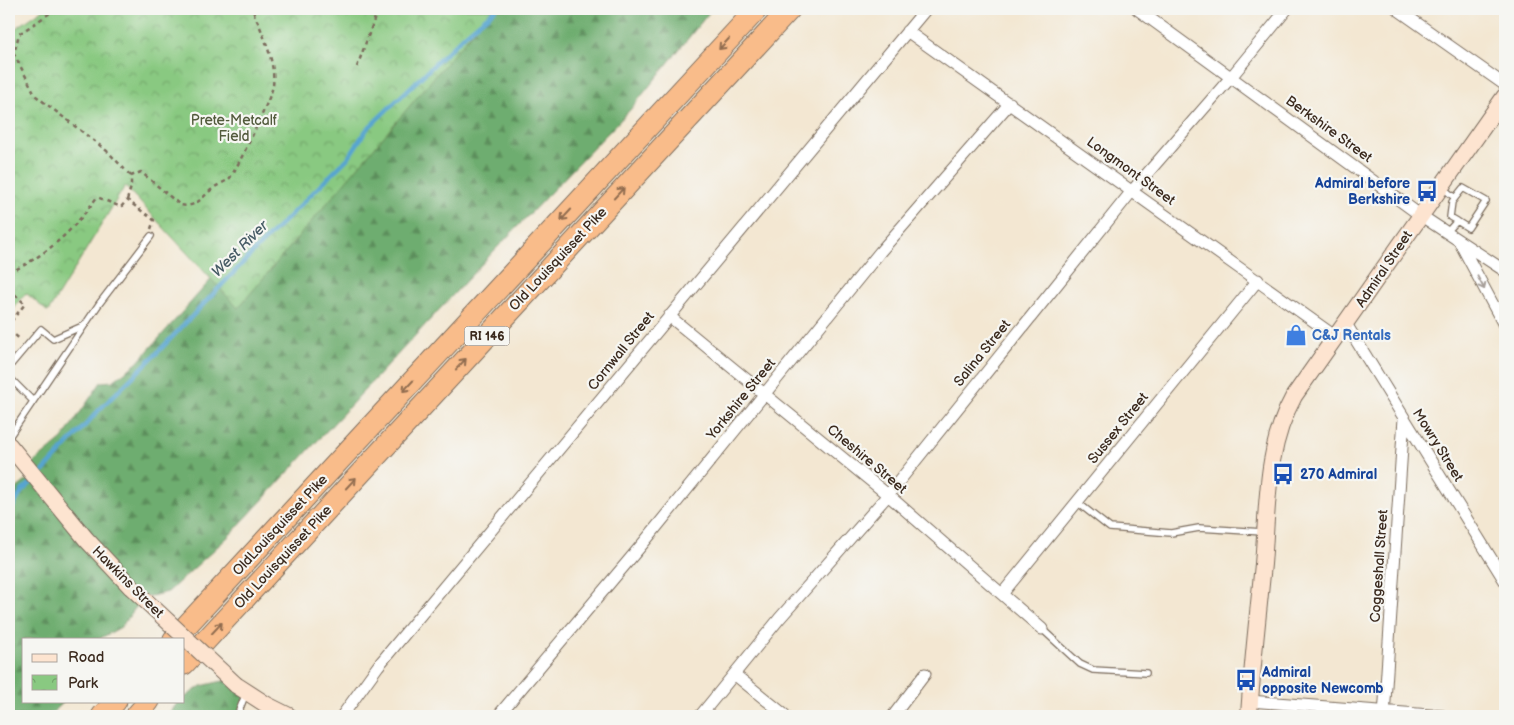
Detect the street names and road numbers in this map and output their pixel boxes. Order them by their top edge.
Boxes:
street label: Berkshire Street [1282,92,1376,166]
street label: Longmont Street [1083,133,1179,209]
street label: Old Louisquisset Pike [506,204,610,314]
street label: Admiral Street [1352,227,1416,311]
street label: Cornwall Street [584,308,658,394]
street label: Salina Street [950,316,1014,390]
road number: RI 146 [464,326,510,346]
street label: Yorkshire Street [702,354,779,444]
street label: Sussex Street [1084,388,1152,467]
street label: Mowry Street [1409,406,1467,485]
street label: Cheshire Street [824,421,911,498]
street label: OldLouisquisset Pike [229,471,331,579]
street label: Old Louisquisset Pike [231,502,335,612]
street label: Coggeshall Street [1367,508,1391,623]
street label: Hawkins Street [89,543,168,622]

